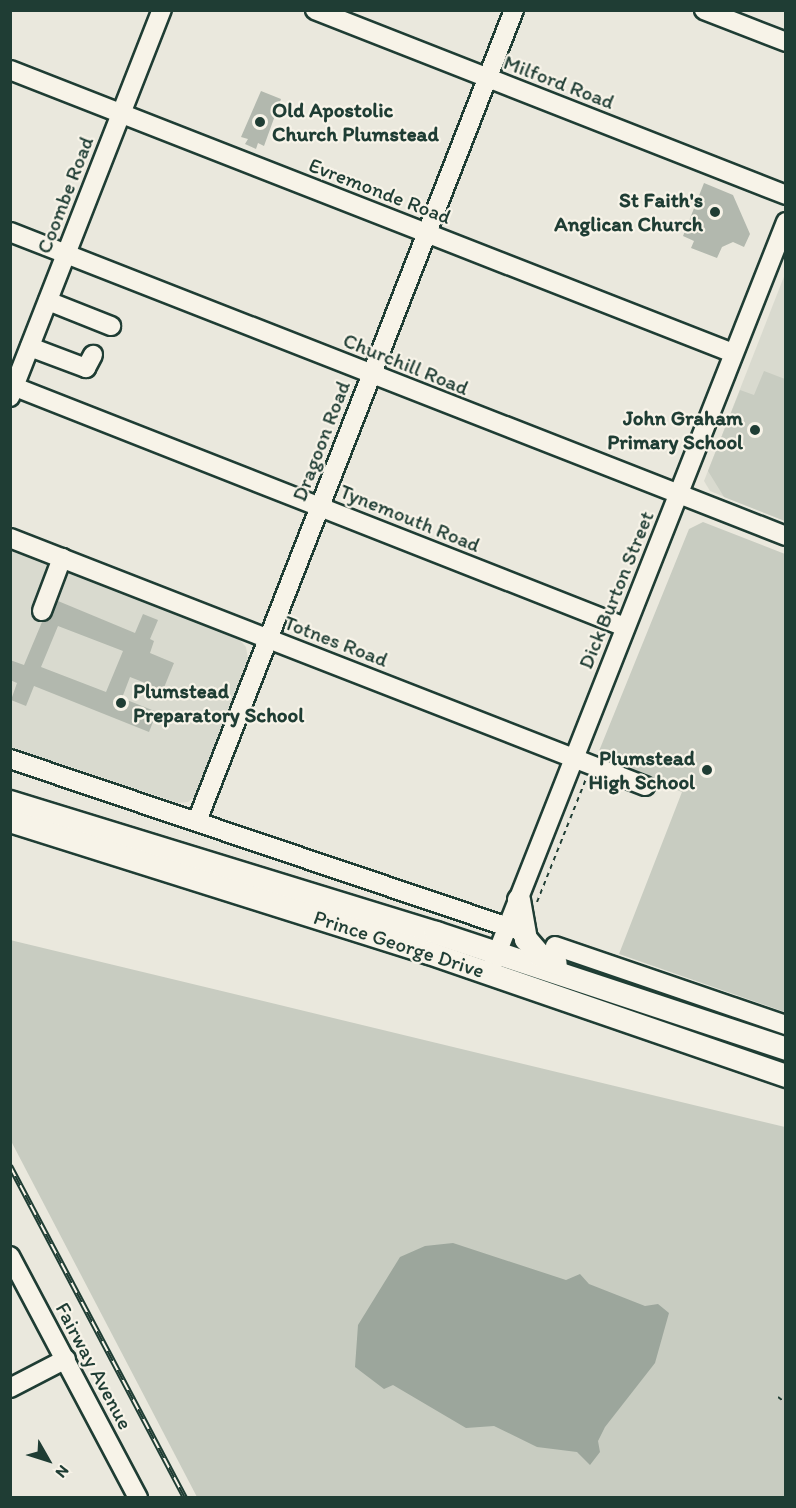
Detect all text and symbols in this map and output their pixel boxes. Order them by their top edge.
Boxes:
street label: Milford Road [500,49,618,115]
place label: Old Apostolic Church Plumstead [272,97,438,147]
marker: Old Apostolic Church Plumstead [253,115,267,129]
street label: Coombe Road [31,133,99,257]
street label: Evremonde Road [305,152,455,230]
place label: St Faith's Anglican Church [554,187,703,237]
marker: St Faith's Anglican Church [708,205,722,219]
street label: Churchill Road [340,327,472,401]
street label: Dragoon Road [286,377,356,505]
place label: John Graham Primary School [607,405,743,455]
marker: John Graham Primary School [748,423,762,437]
street label: Tynemouth Road [336,478,484,558]
street label: Dick Burton Street [573,507,659,673]
street label: Totnes Road [281,610,391,672]
place label: Plumstead Preparatory School [133,678,304,728]
marker: Plumstead Preparatory School [114,696,128,710]
place label: Plumstead High School [589,745,695,795]
marker: Plumstead High School [700,763,714,777]
street label: Prince George Drive [311,905,487,983]
street label: Fairway Avenue [50,1298,138,1434]
north arrow [18,1430,78,1490]
text: N [52,1461,73,1482]

